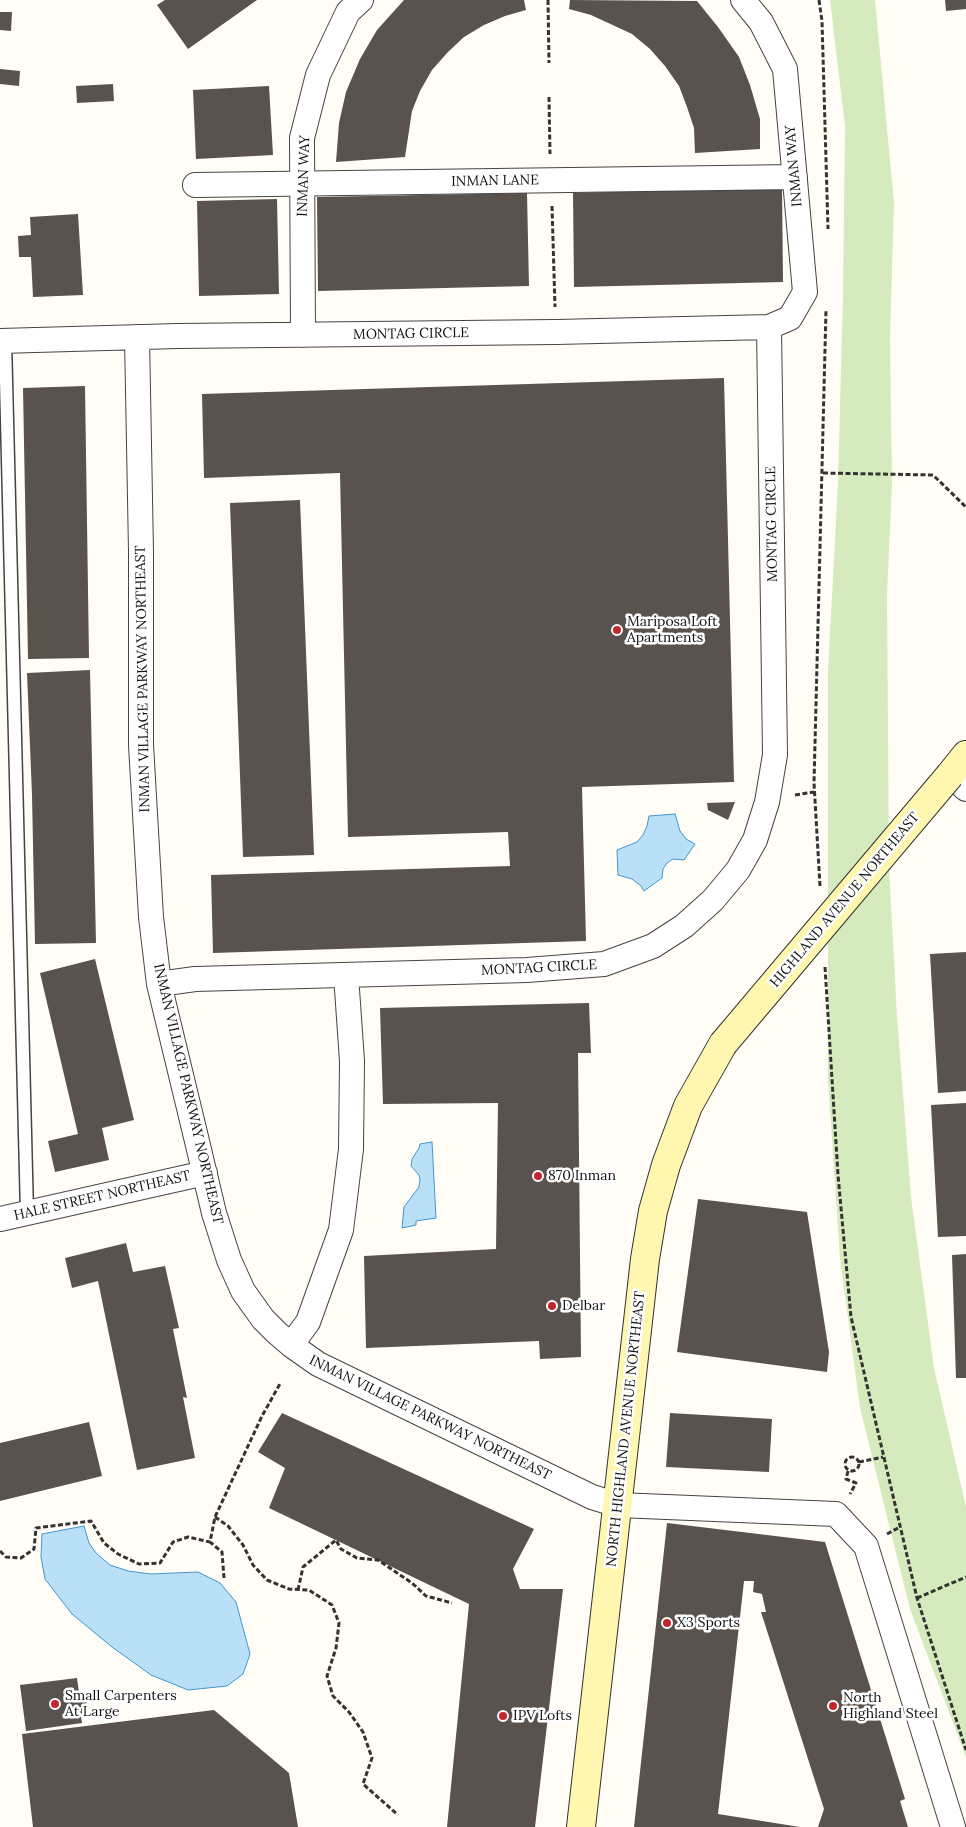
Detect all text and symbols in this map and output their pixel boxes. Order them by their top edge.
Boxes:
street label: INMAN WAY [782,125,806,207]
street label: INMAN WAY [294,135,314,217]
street label: INMAN LANE [451,172,539,190]
street label: MONTAG CIRCLE [353,325,469,343]
street label: MONTAG CIRCLE [763,466,781,582]
street label: INMAN VILLAGE PARKWAY NORTHEAST [132,545,154,813]
place label: Mariposa Loft Apartments [627,614,718,646]
marker: Mariposa Loft Apartments [611,624,623,636]
street label: HIGHLAND AVENUE NORTHEAST [767,809,923,991]
street label: MONTAG CIRCLE [481,957,597,979]
street label: INMAN VILLAGE PARKWAY NORTHEAST [150,962,226,1226]
street label: HALE STREET NORTHEAST [12,1168,192,1224]
place label: 870 Inman [548,1168,616,1184]
marker: 870 Inman [532,1170,544,1182]
street label: NORTH HIGHLAND AVENUE NORTHEAST [603,1290,649,1568]
place label: Delbar [562,1298,605,1314]
marker: Delbar [546,1300,558,1312]
street label: INMAN VILLAGE PARKWAY NORTHEAST [306,1352,554,1484]
place label: X3 Sports [677,1615,740,1631]
marker: X3 Sports [661,1617,673,1629]
place label: Small Carpenters At Large [65,1688,177,1720]
place label: North Highland Steel [843,1690,938,1722]
marker: Small Carpenters At Large [49,1698,61,1710]
marker: North Highland Steel [827,1700,839,1712]
place label: IPV Lofts [513,1708,572,1724]
marker: IPV Lofts [497,1710,509,1722]

